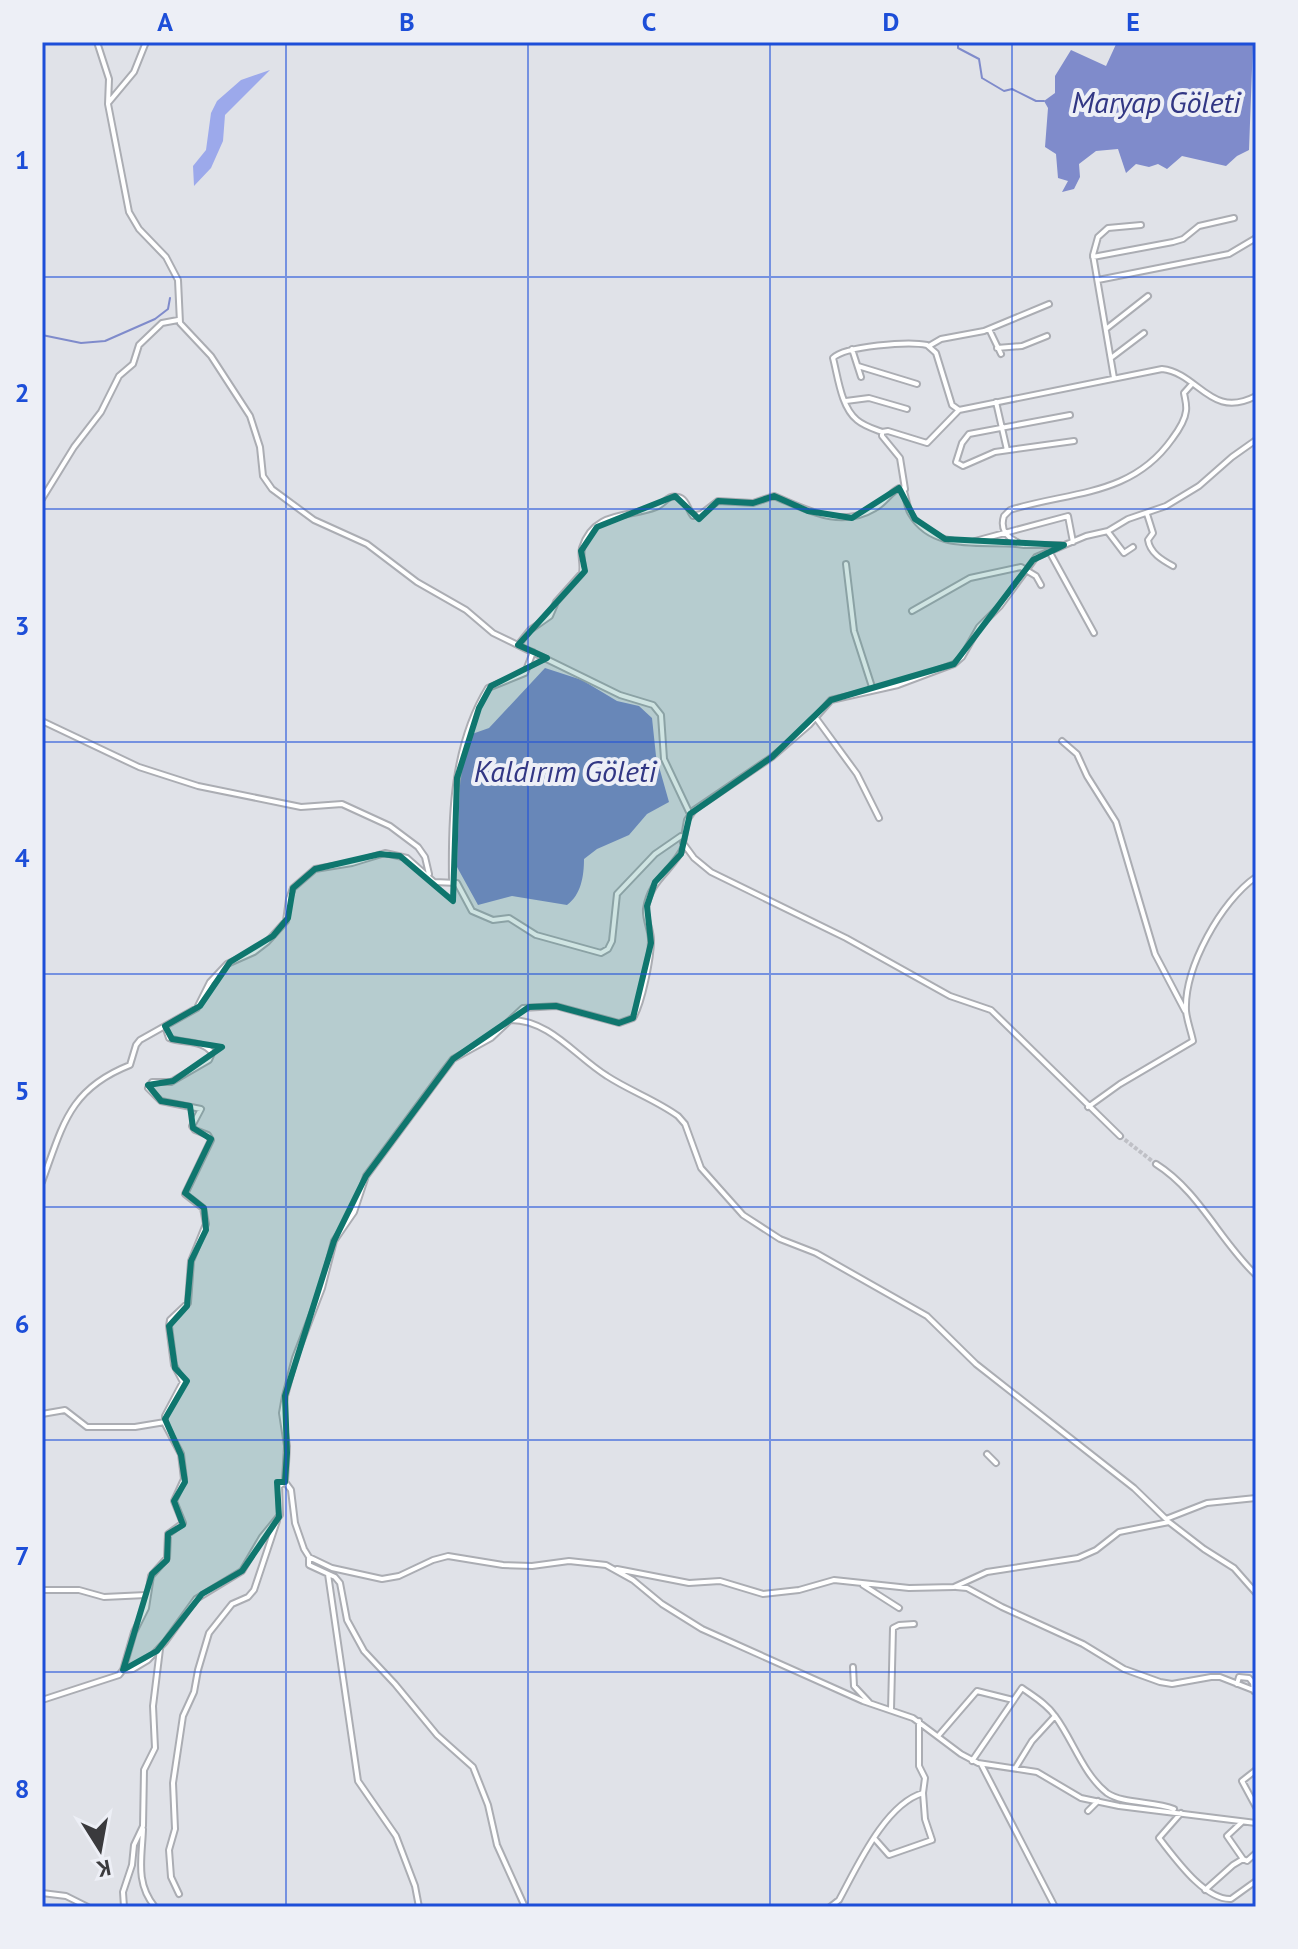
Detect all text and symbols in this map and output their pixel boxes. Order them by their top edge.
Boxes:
text: A [157,5,173,38]
text: B [399,5,415,38]
text: C [642,5,656,38]
text: D [883,5,899,38]
text: E [1126,5,1140,38]
water label: Maryap Göleti [1071,82,1242,121]
text: 1 [15,143,29,176]
text: 2 [15,376,29,409]
text: 3 [15,609,29,642]
water label: Kaldırım Göleti [474,751,657,790]
text: 4 [15,841,30,874]
text: 5 [15,1074,29,1107]
text: 6 [15,1307,29,1340]
text: 7 [15,1539,29,1572]
text: 8 [15,1772,29,1805]
north arrow [60,1809,140,1889]
text: K [94,1854,113,1884]

